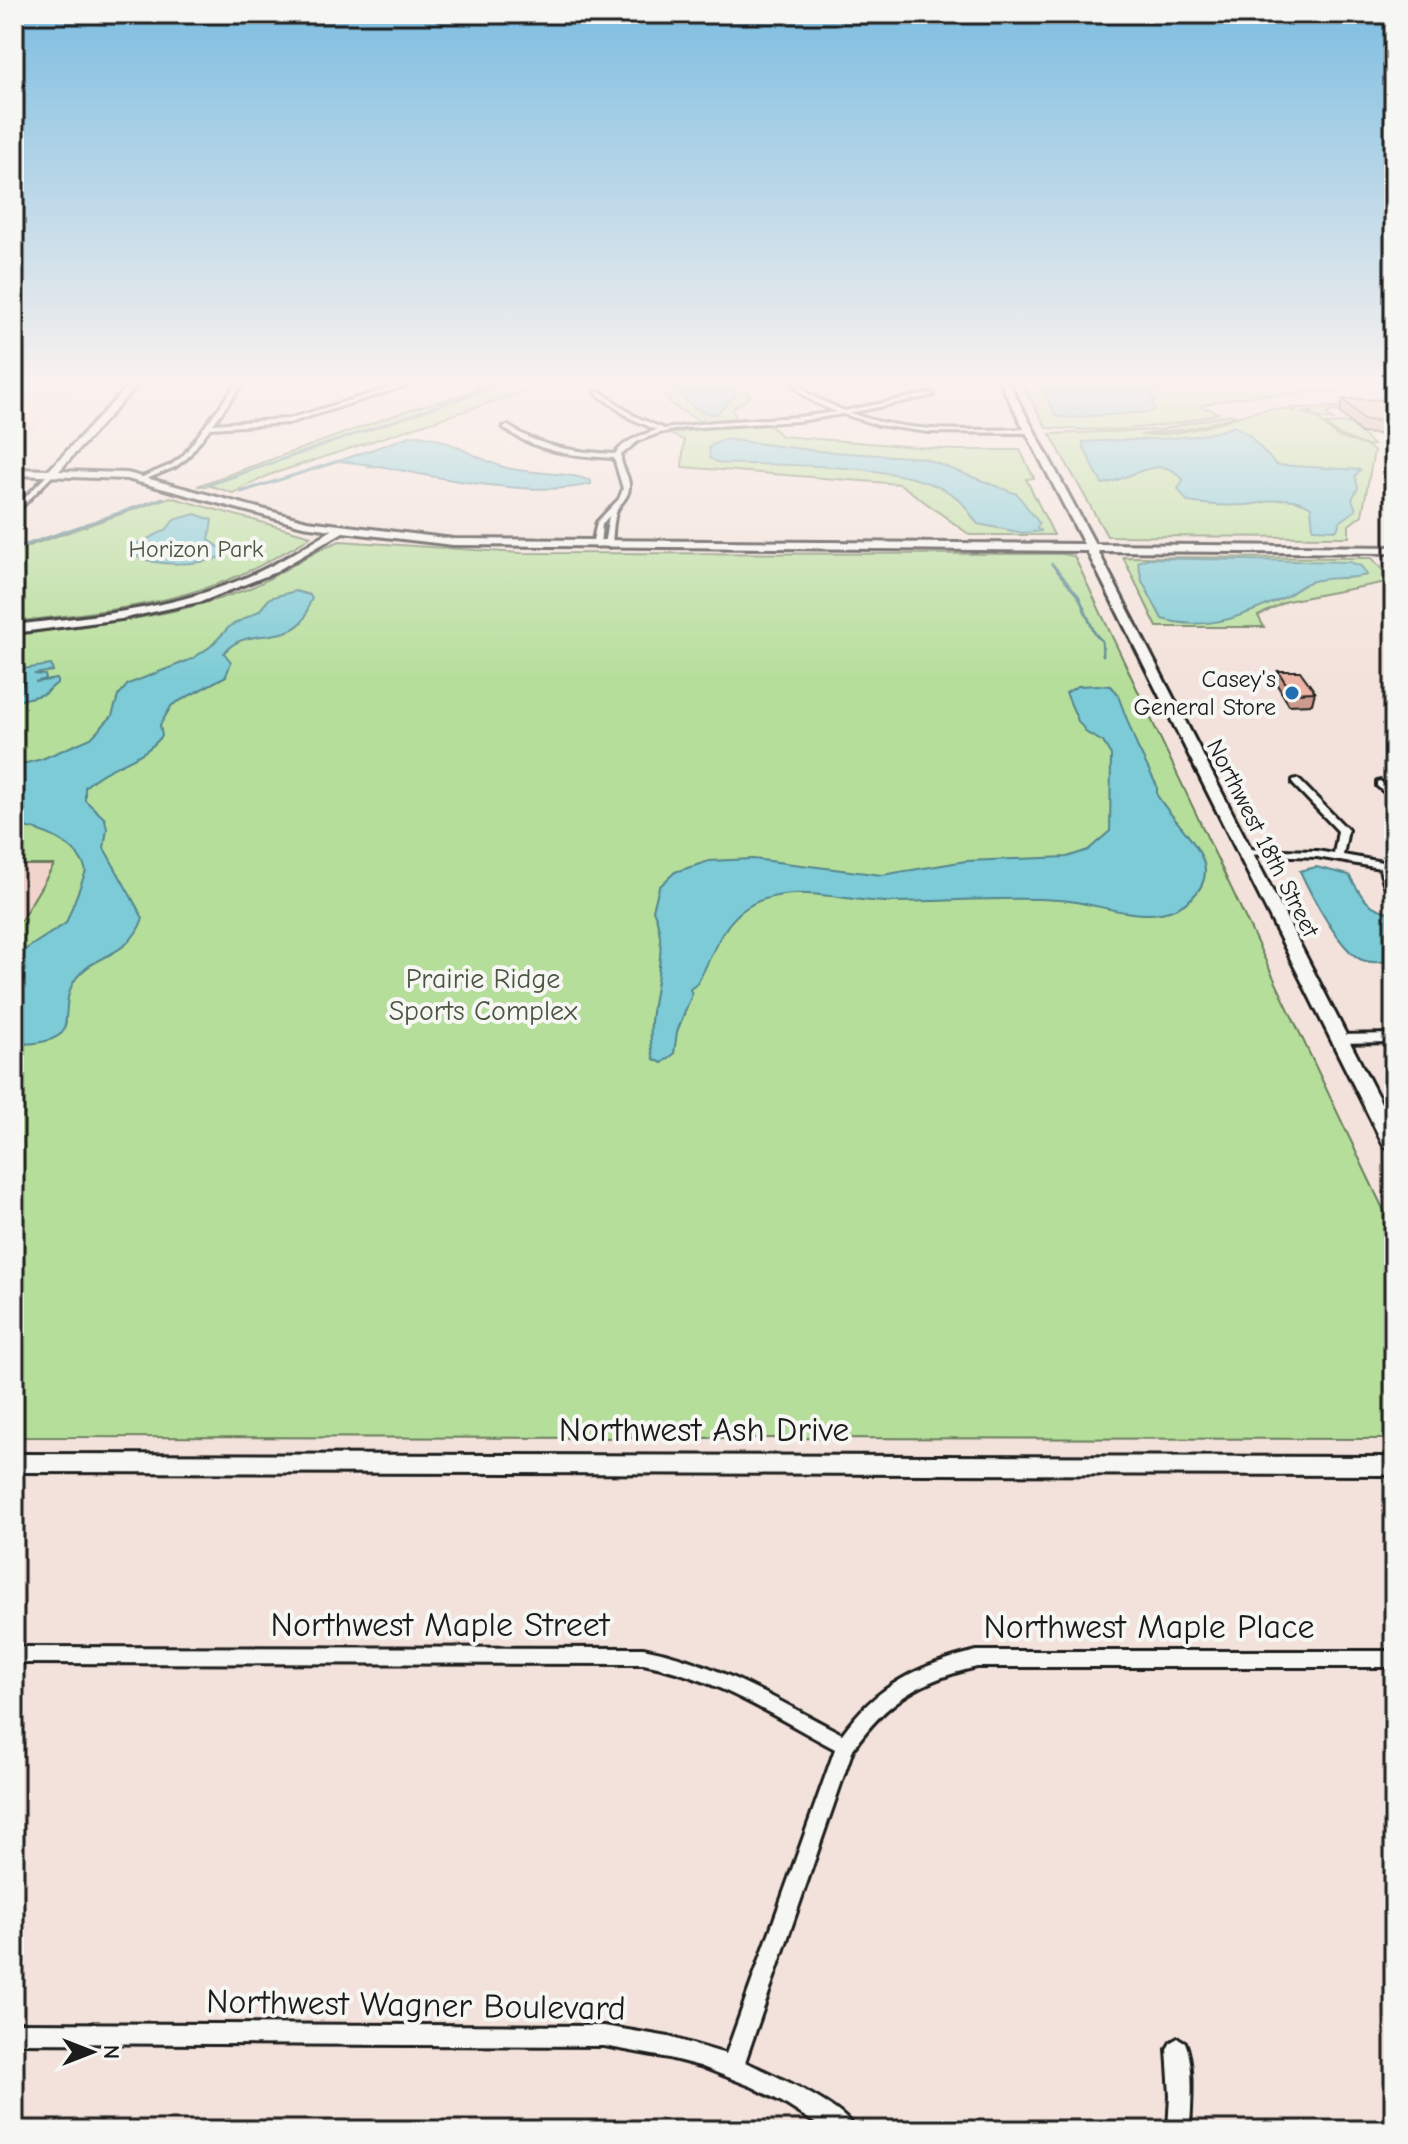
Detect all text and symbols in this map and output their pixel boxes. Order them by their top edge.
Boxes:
park label: Horizon Park [129,535,264,563]
place label: Casey's General Store [1134,665,1276,721]
marker: Casey's General Store [1283,684,1301,702]
street label: Northwest 18th Street [1201,734,1326,943]
park label: Prairie Ridge Sports Complex [389,963,578,1027]
street label: Northwest Ash Drive [559,1410,849,1450]
street label: Northwest Maple Street [271,1605,611,1645]
street label: Northwest Maple Place [983,1607,1315,1647]
street label: Northwest Wagner Boulevard [206,1981,626,2029]
north arrow [52,2012,132,2092]
text: N [98,2045,124,2059]

